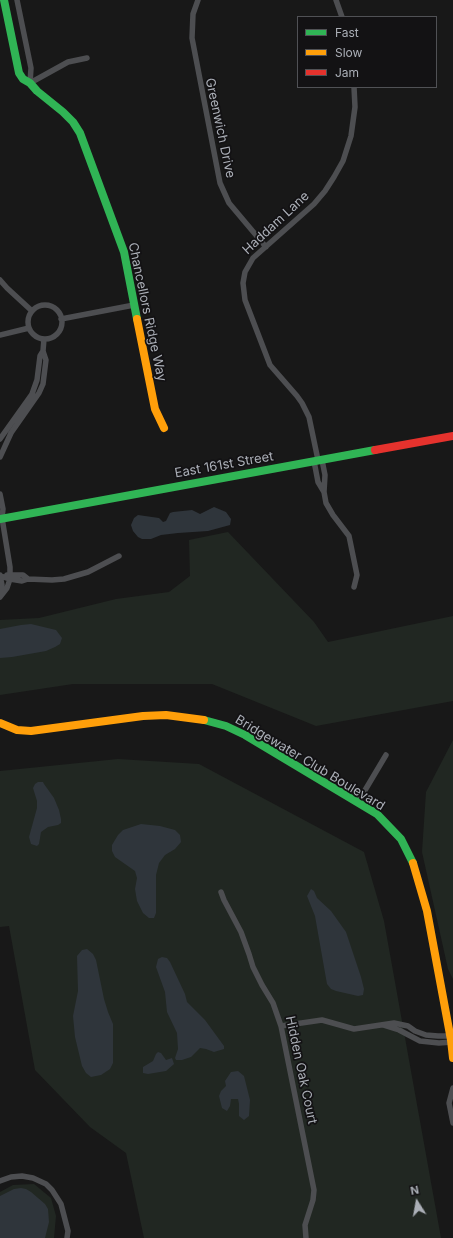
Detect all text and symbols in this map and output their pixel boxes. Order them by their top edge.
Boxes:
legend [297,16,437,88]
text: Fast [335,25,359,40]
text: Slow [335,45,362,60]
text: Jam [335,65,359,80]
street label: Greenwich Drive [202,76,238,180]
street label: Haddam Lane [240,188,312,258]
street label: Chancellors Ridge Way [125,241,169,383]
street label: East 161st Street [173,449,275,481]
street label: Bridgewater Club Boulevard [232,712,388,814]
street label: Hidden Oak Court [282,1015,320,1125]
north arrow [397,1182,437,1222]
text: N [409,1183,420,1198]

